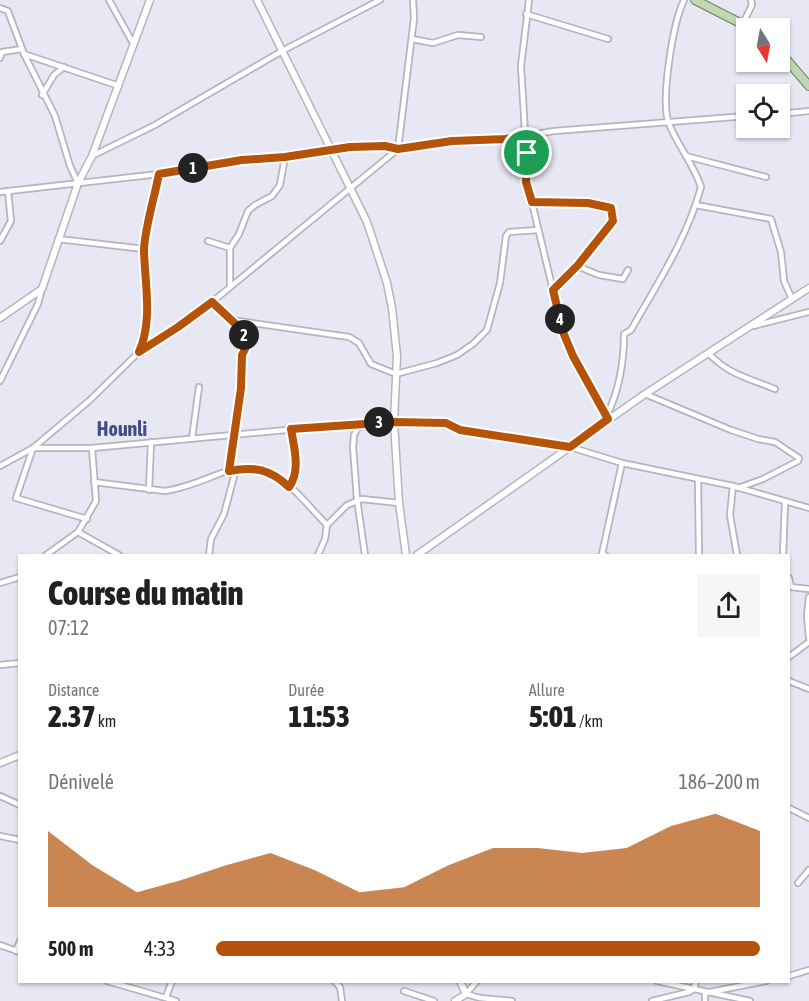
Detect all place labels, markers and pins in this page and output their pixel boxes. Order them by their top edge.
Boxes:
pin [501,127,552,178]
pin: 1 [178,153,208,183]
pin: 4 [545,304,575,334]
pin: 2 [229,320,259,350]
pin: 3 [364,407,394,437]

